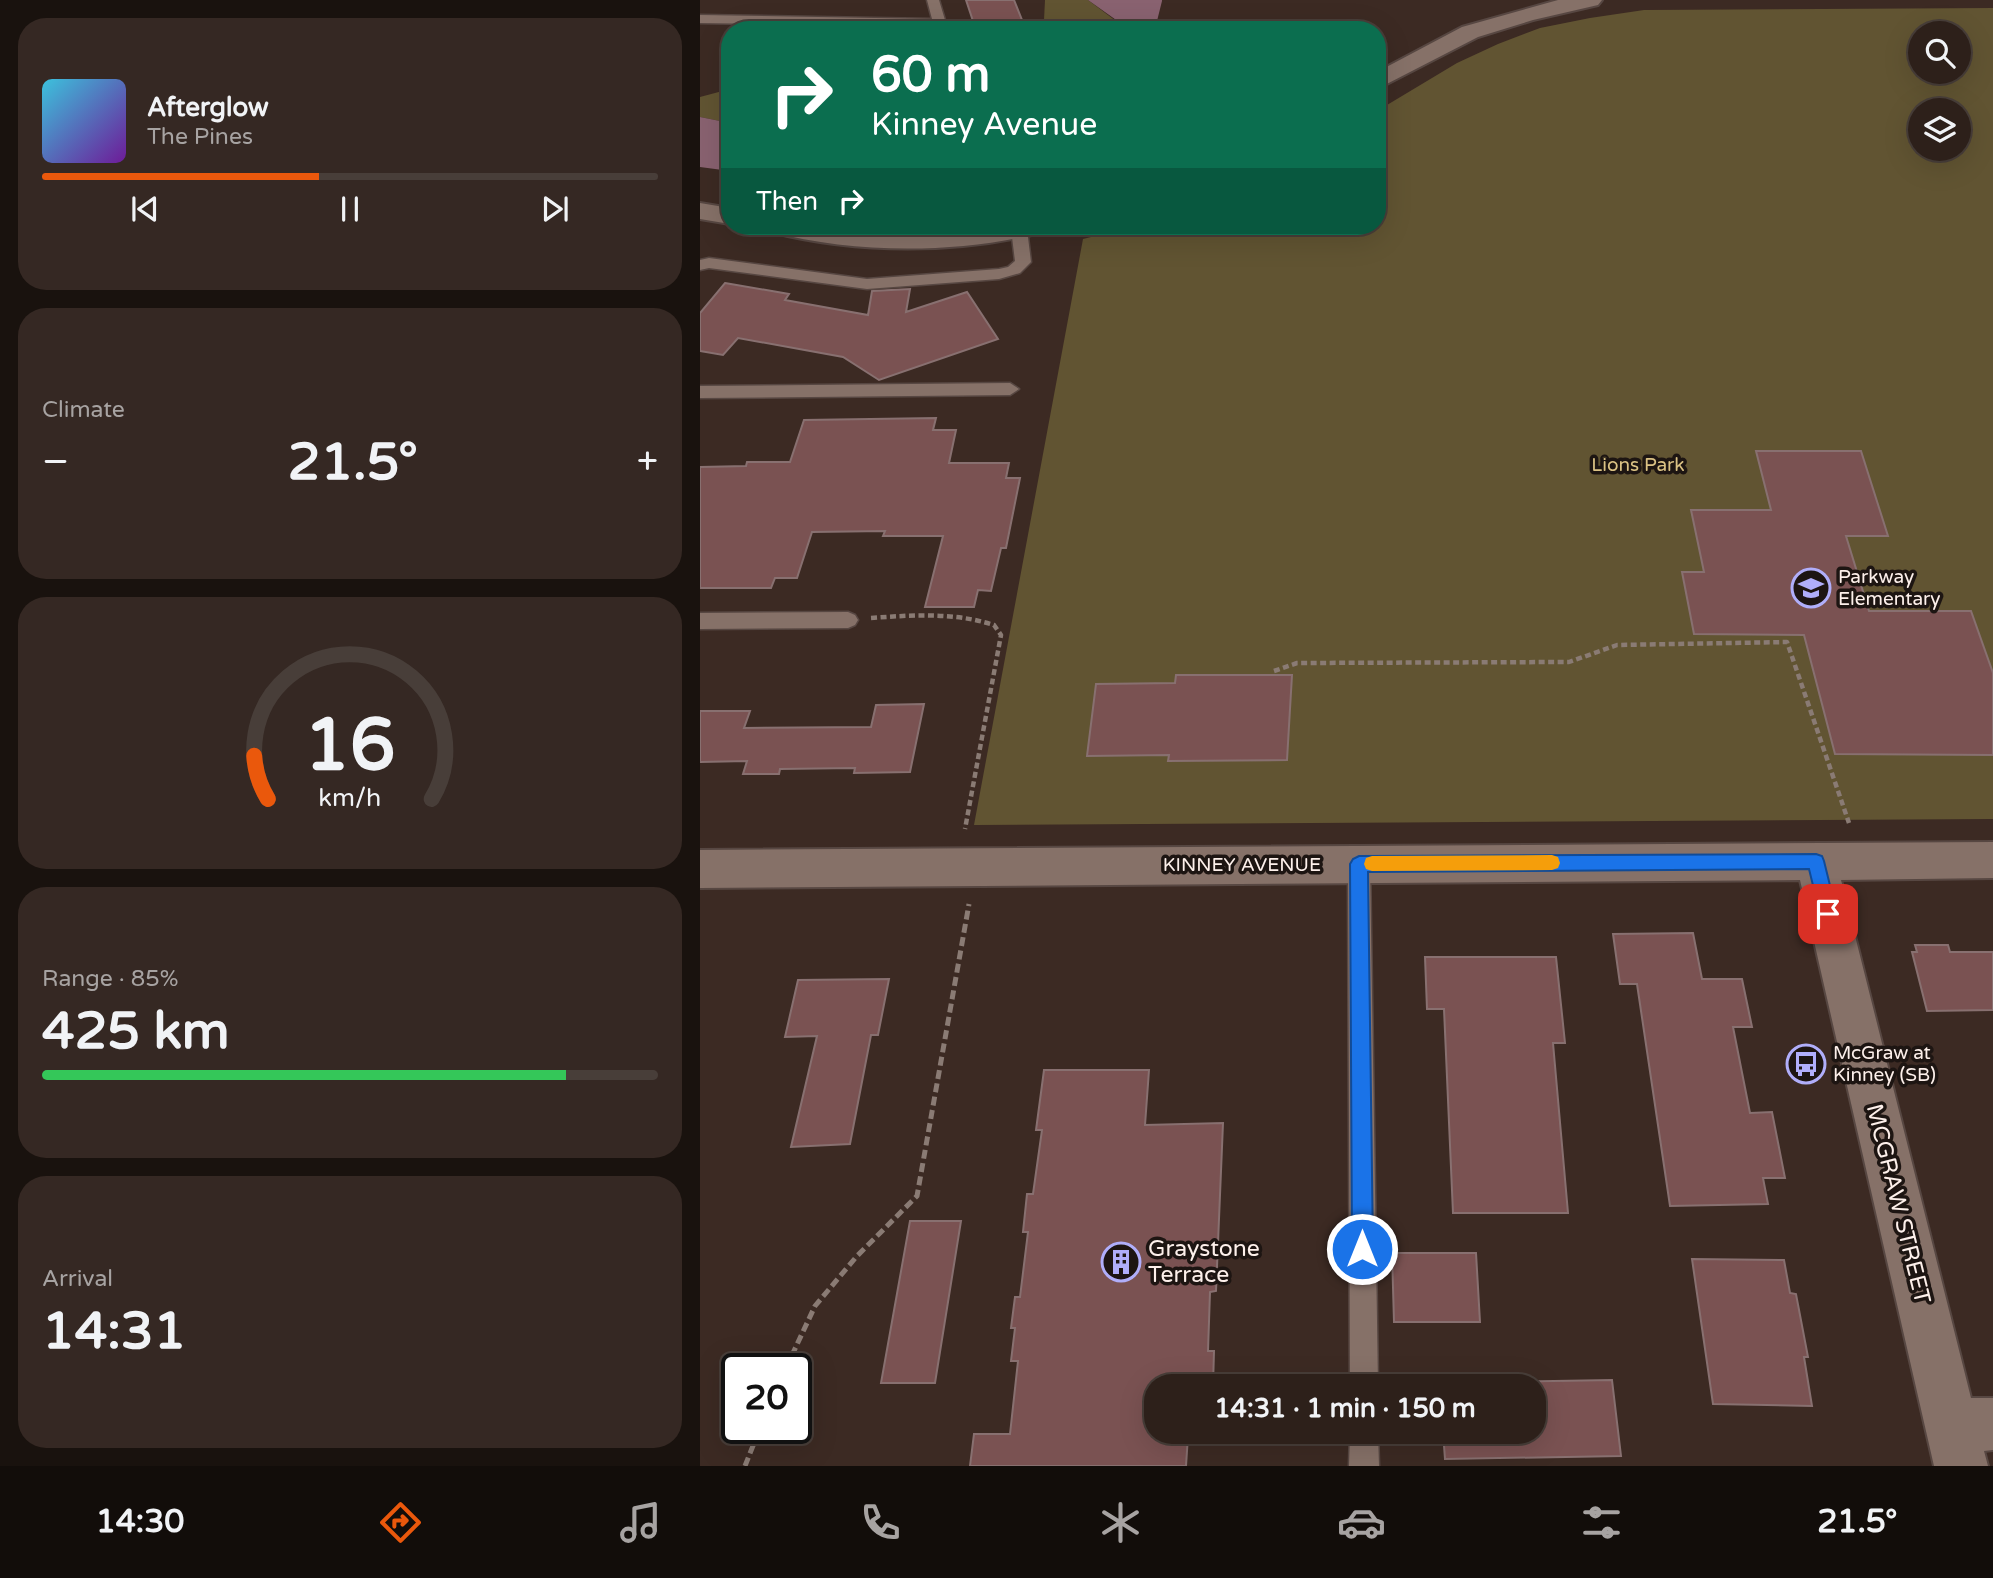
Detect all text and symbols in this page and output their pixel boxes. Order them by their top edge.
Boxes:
map controls [1908,21,1971,161]
button: search [1908,21,1971,84]
text: 60 m [871,46,990,105]
icon: right [756,49,847,140]
text: Afterglow [147,92,269,123]
button: layers [1908,98,1971,161]
text: Kinney Avenue [871,106,1097,144]
text: The Pines [147,123,253,151]
icon: right [832,182,870,220]
text: Then [756,186,818,217]
icon: previous [126,190,164,228]
icon: pause [331,190,369,228]
icon: next [536,190,574,228]
text: Climate [42,396,125,424]
text: 21.5° [288,431,418,494]
text: − [42,439,69,485]
text: + [637,439,658,485]
park label: Lions Park [1591,454,1685,476]
place label: Parkway Elementary [1838,566,1941,610]
school or university icon: Parkway Elementary [1790,567,1832,609]
text: 16 [304,702,396,790]
text: km/h [319,783,381,813]
street label: KINNEY AVENUE [1163,854,1321,876]
pin [1798,884,1858,944]
icon: arrive [1809,895,1847,933]
text: Range · 85% [42,965,178,993]
text: 425 km [42,1000,230,1063]
place label: McGraw at Kinney (SB) [1833,1042,1936,1086]
bus stop icon: McGraw at Kinney (SB) [1785,1043,1827,1085]
street label: MCGRAW STREET [1860,1101,1936,1307]
position arrow [1325,1212,1399,1286]
place label: Graystone Terrace [1148,1235,1260,1289]
building icon: Graystone Terrace [1100,1241,1142,1283]
text: Arrival [42,1265,113,1293]
text: 14:31 [42,1300,186,1363]
speed limit sign: 20 [721,1353,812,1444]
text: 14:31 · 1 min · 150 m [1214,1393,1476,1424]
icon: directions [376,1498,425,1547]
icon: music [616,1498,665,1547]
icon: phone [856,1498,905,1547]
icon: climate [1096,1498,1145,1547]
icon: car [1337,1498,1386,1547]
icon: filters [1577,1498,1626,1547]
text: 14:30 [96,1503,184,1541]
text: 21.5° [1817,1503,1897,1541]

